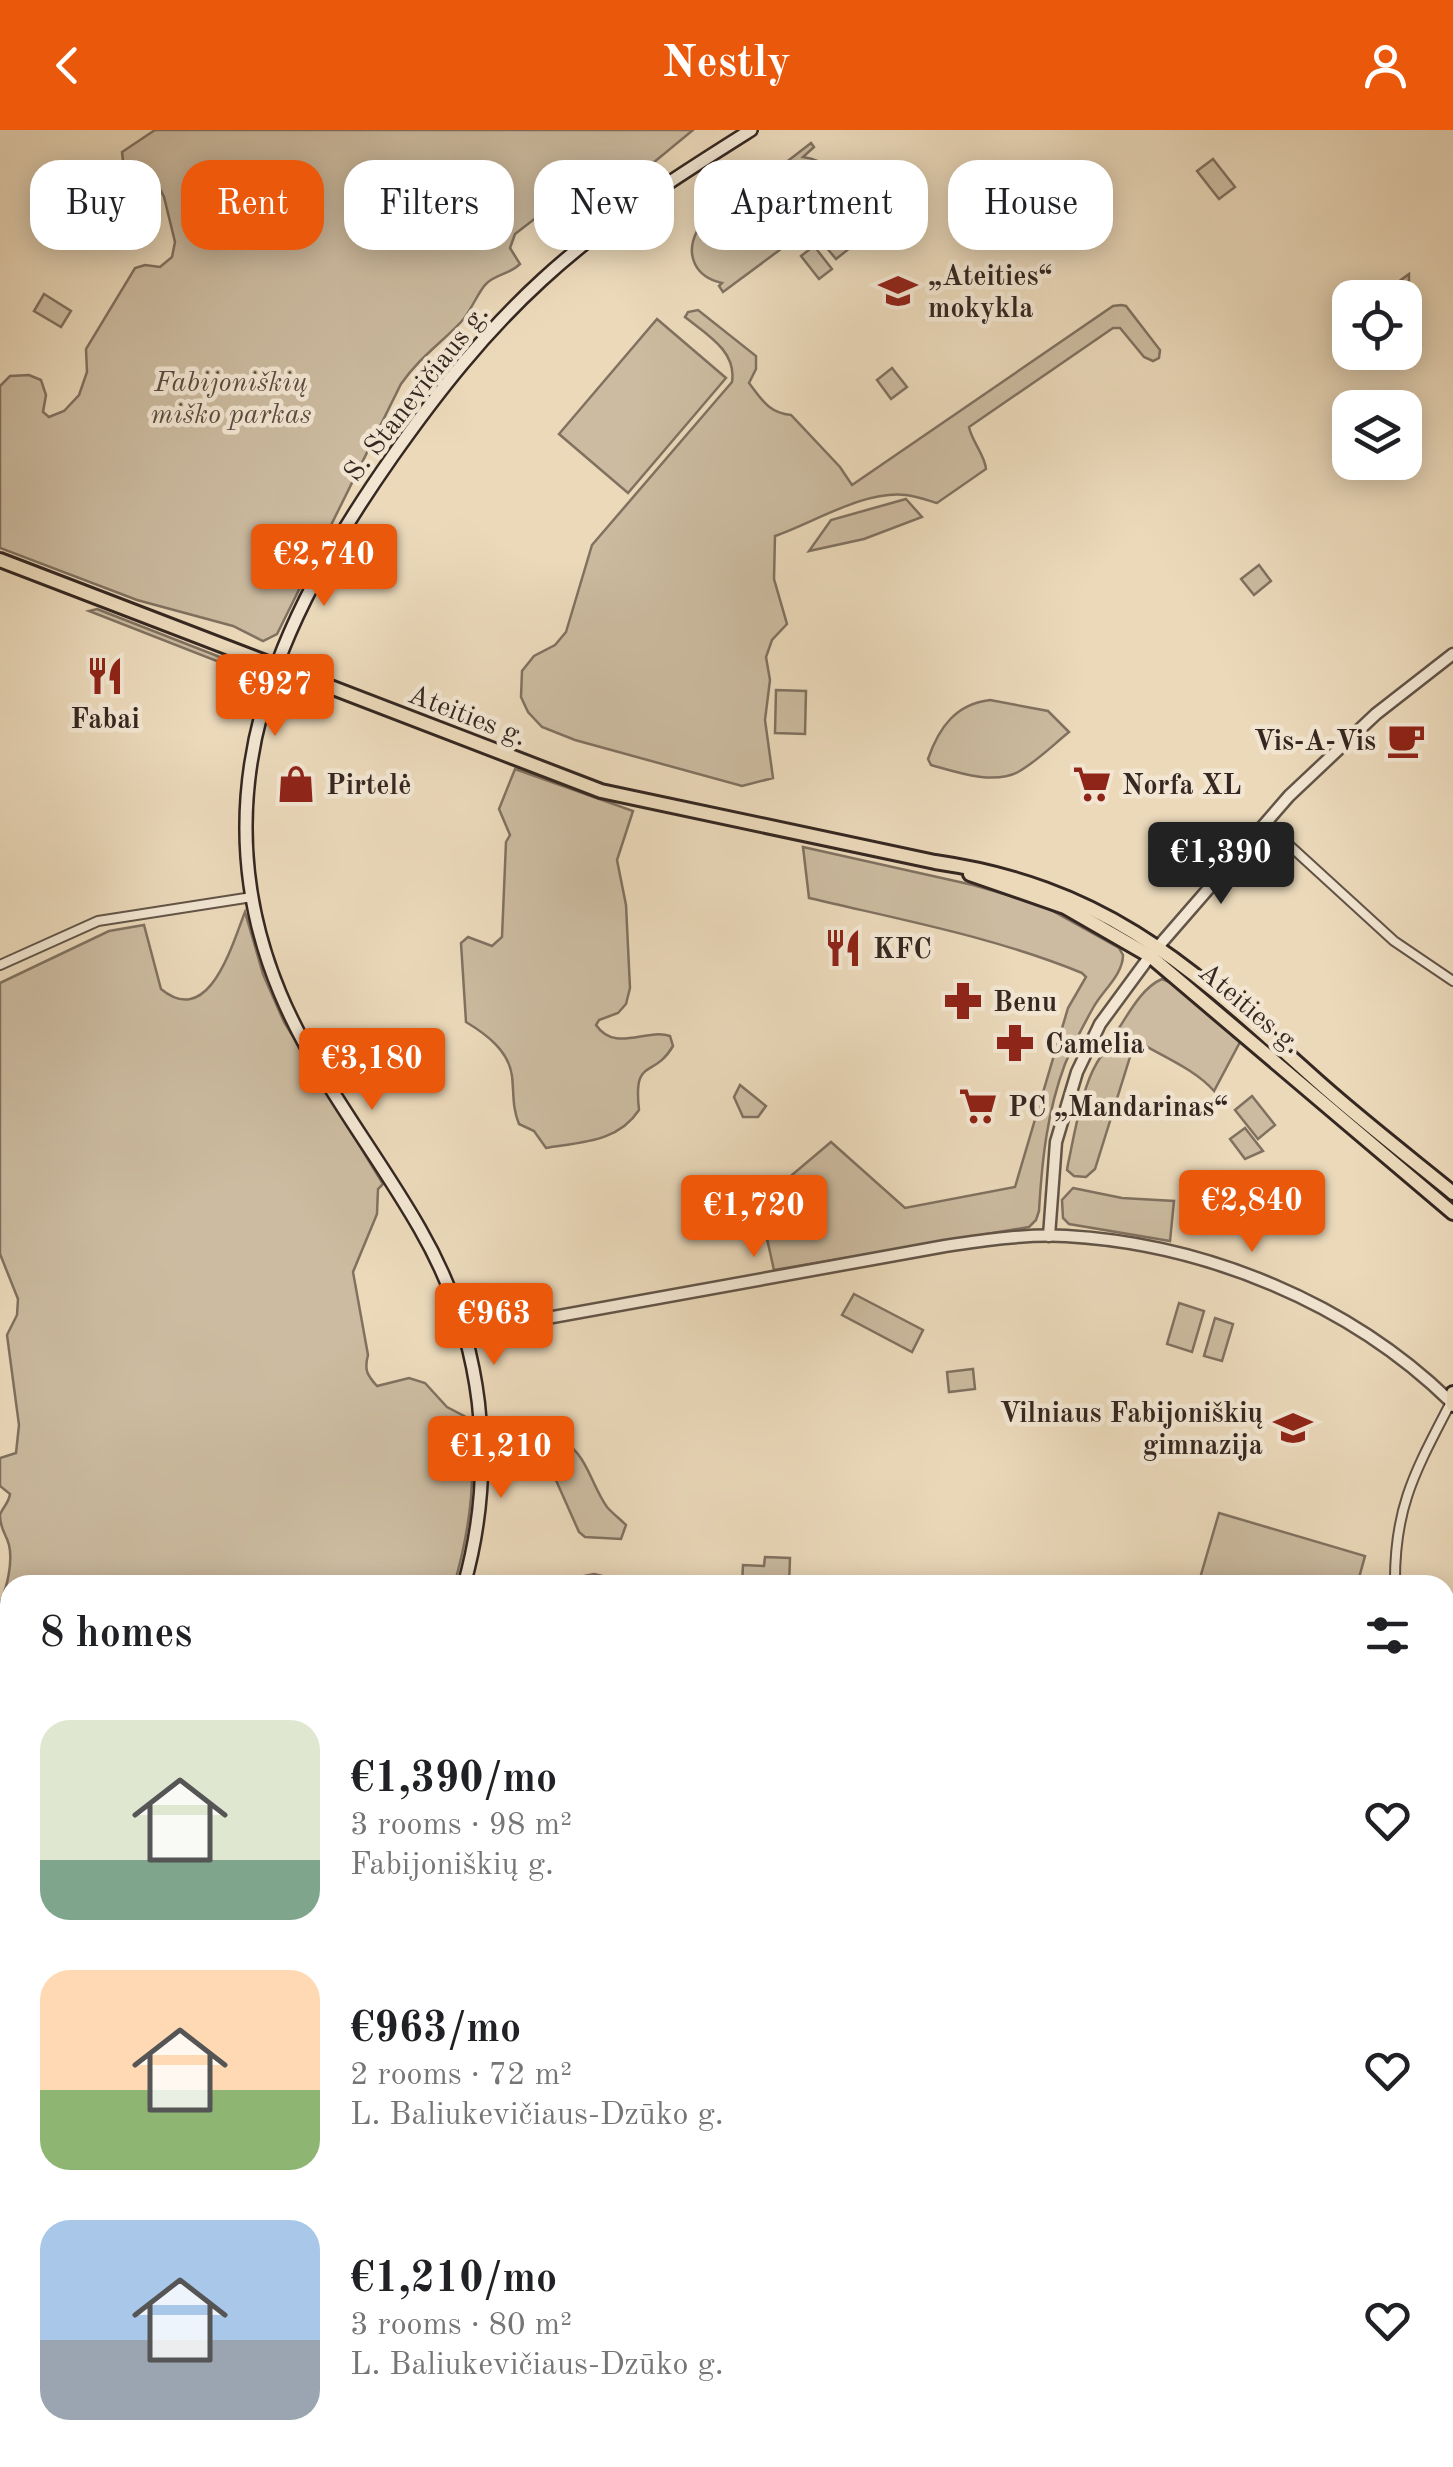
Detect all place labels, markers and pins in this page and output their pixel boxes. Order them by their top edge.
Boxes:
place label: „Ateities“ mokykla [928,264,1053,324]
school or university icon: „Ateities“ mokykla [877,270,919,312]
pin: €2,740 [243,524,405,609]
pin: €927 [216,654,334,739]
restaurant icon: Fabai [84,655,126,697]
place label: Fabai [70,707,140,735]
cafe icon: Vis-A-Vis [1385,719,1427,761]
place label: Vis-A-Vis [1254,729,1376,757]
shop icon: Pirtelė [275,763,317,805]
supermarket icon: Norfa XL [1071,763,1113,805]
place label: Pirtelė [326,773,411,801]
place label: Norfa XL [1122,773,1241,801]
pin: €1,390 [1140,822,1302,907]
restaurant icon: KFC [822,927,864,969]
place label: KFC [873,937,932,965]
pharmacy icon: Benu [942,980,984,1022]
place label: Benu [993,990,1057,1018]
pharmacy icon: Camelia [994,1022,1036,1064]
pin: €3,180 [291,1028,453,1113]
place label: Camelia [1045,1032,1144,1060]
supermarket icon: PC „Mandarinas“ [957,1085,999,1127]
place label: PC „Mandarinas“ [1008,1095,1228,1123]
pin: €2,840 [1171,1170,1333,1255]
pin: €1,720 [673,1175,835,1260]
pin: €963 [435,1283,553,1368]
place label: Vilniaus Fabijoniškių gimnazija [999,1401,1264,1461]
school or university icon: Vilniaus Fabijoniškių gimnazija [1272,1407,1314,1449]
pin: €1,210 [420,1416,582,1501]

